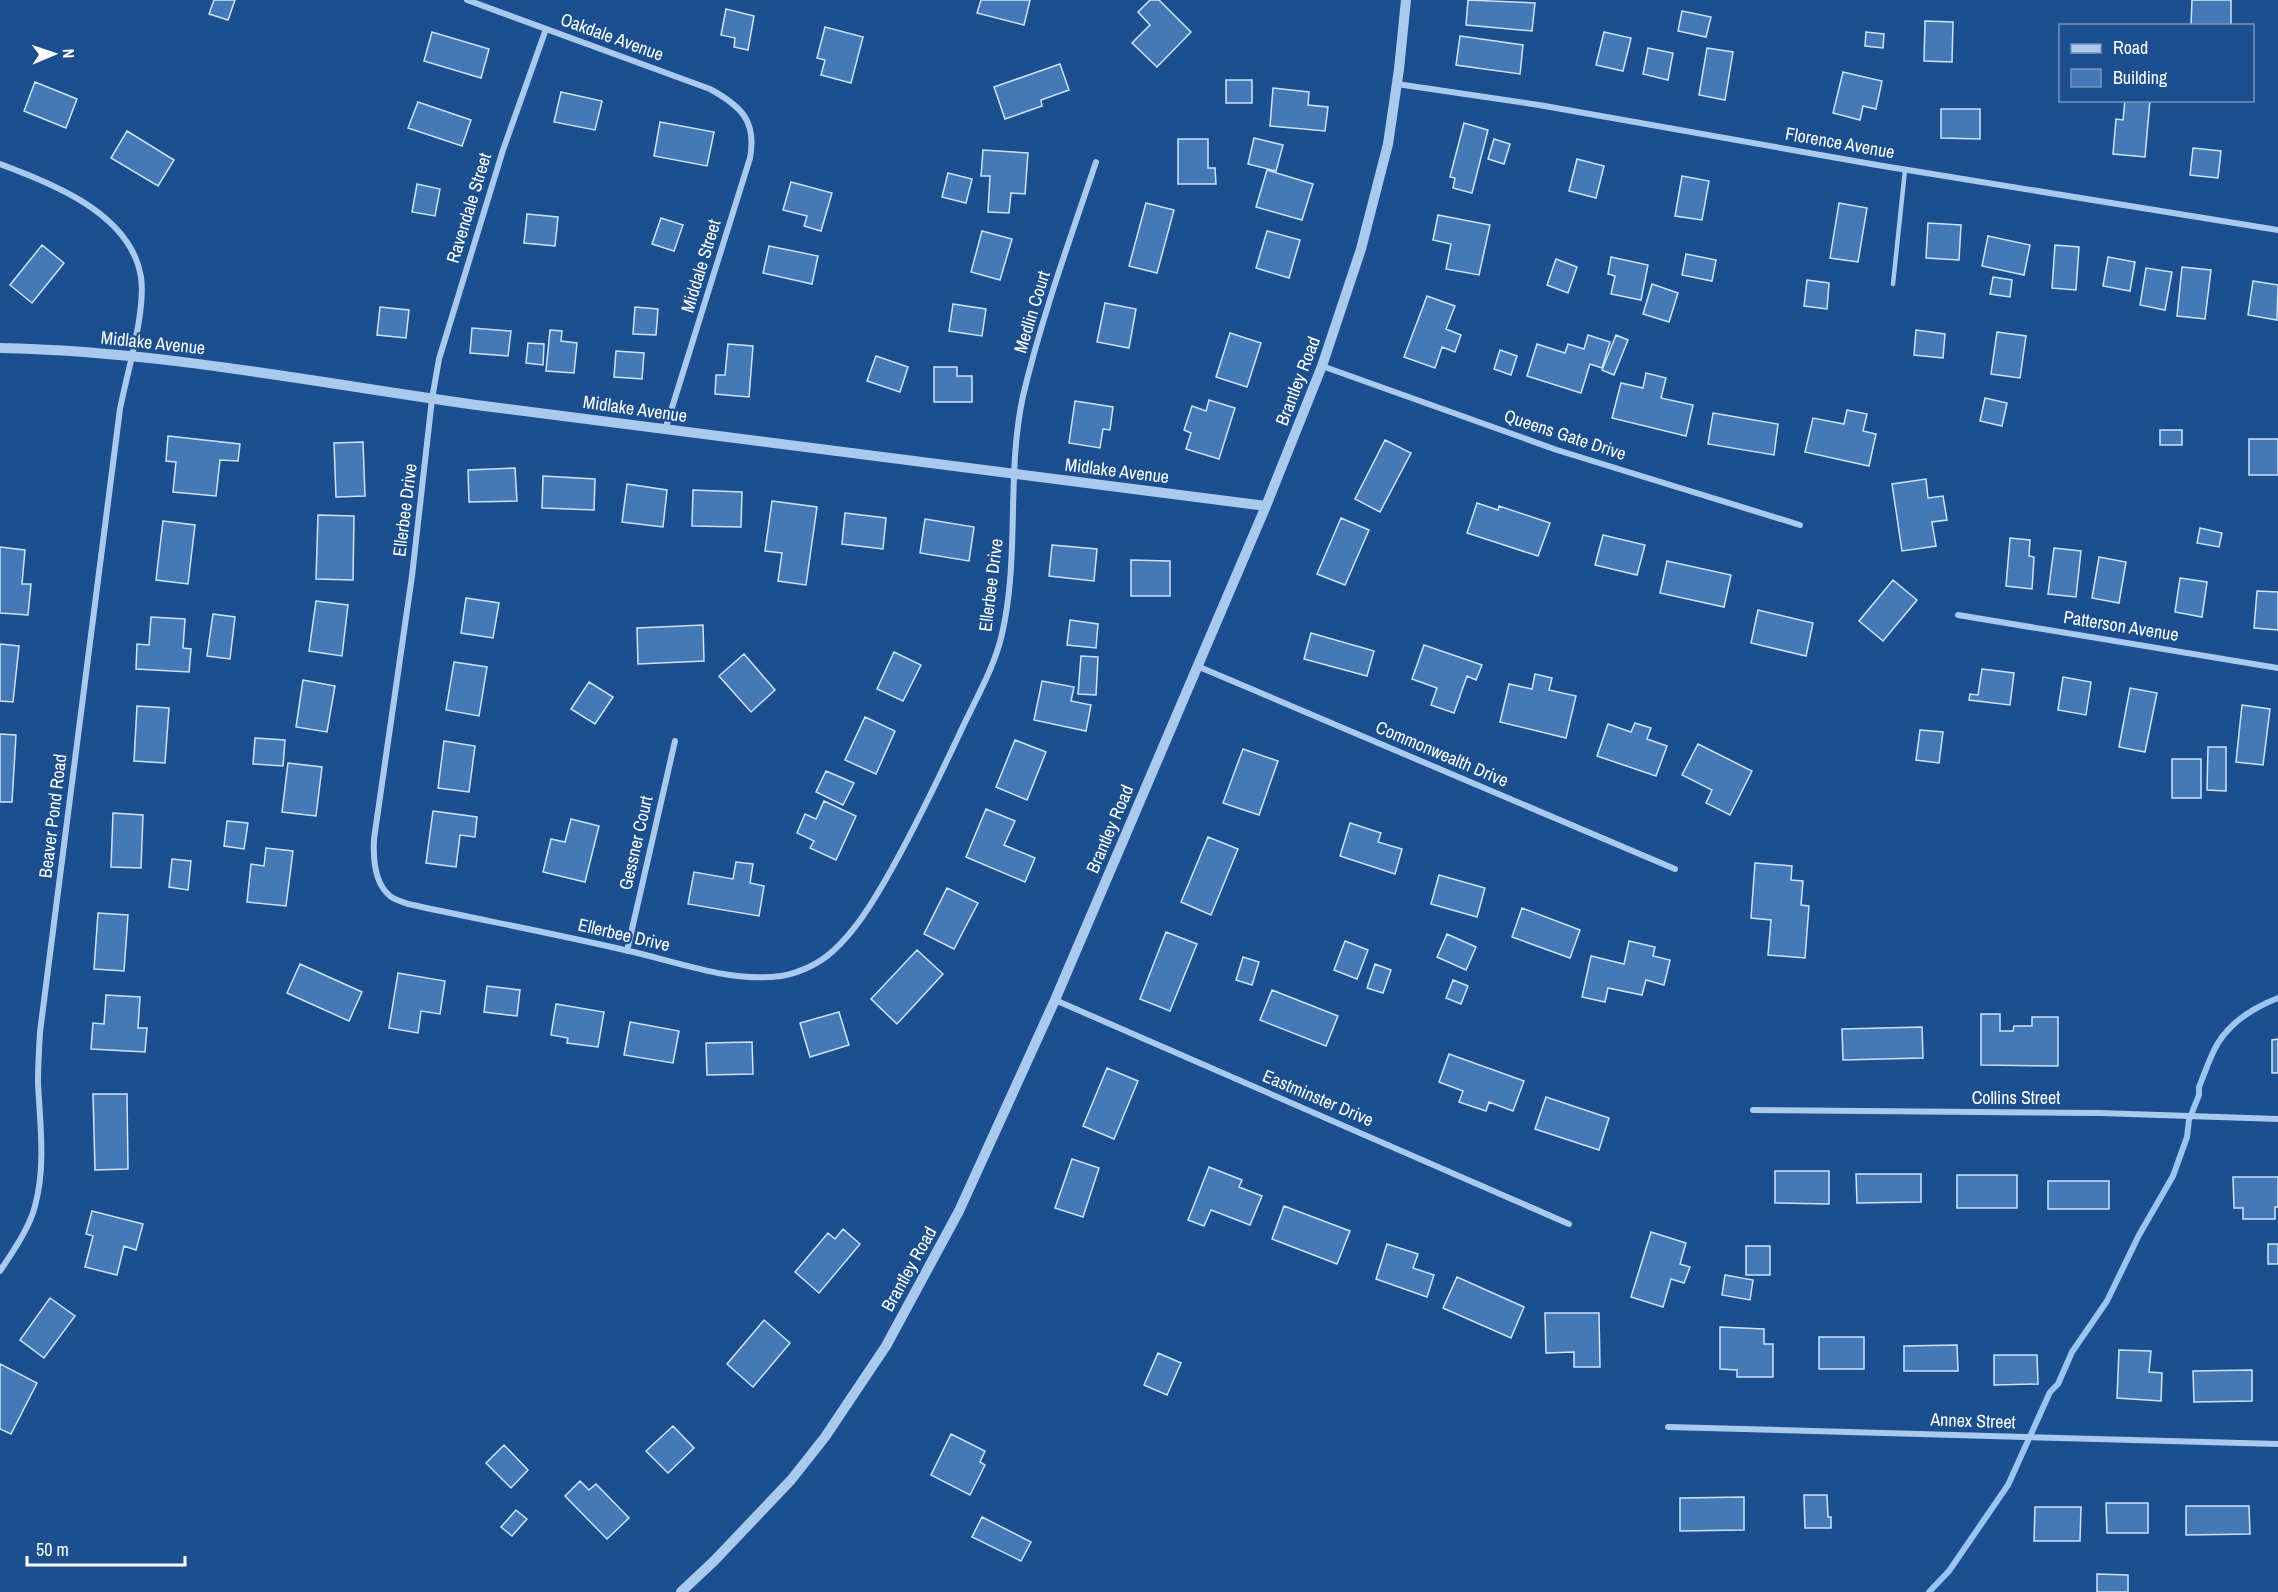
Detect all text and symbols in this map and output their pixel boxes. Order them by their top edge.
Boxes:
street label: Oakdale Avenue [557,6,667,67]
north arrow [24,24,84,84]
legend [2059,24,2254,102]
text: Road [2113,35,2148,60]
text: N [58,48,80,59]
text: Building [2113,65,2168,90]
street label: Florence Avenue [1783,121,1897,164]
street label: Ravendale Street [440,150,497,266]
street label: Middale Street [675,216,727,315]
street label: Medlin Court [1007,268,1056,356]
street label: Midlake Avenue [100,325,206,360]
street label: Brantley Road [1269,333,1326,429]
street label: Midlake Avenue [581,389,689,428]
street label: Queens Gate Drive [1501,403,1629,466]
street label: Midlake Avenue [1064,452,1171,489]
street label: Ellerbee Drive [386,462,423,558]
street label: Ellerbee Drive [972,537,1009,633]
street label: Patterson Avenue [2062,604,2180,647]
street label: Commonwealth Drive [1372,714,1512,793]
street label: Beaver Pond Road [32,753,73,879]
street label: Brantley Road [1080,781,1139,877]
street label: Gessner Court [613,793,658,892]
street label: Ellerbee Drive [576,912,672,957]
street label: Eastminster Drive [1259,1063,1377,1132]
street label: Collins Street [1972,1085,2060,1110]
street label: Brantley Road [875,1222,942,1316]
street label: Annex Street [1929,1406,2016,1434]
scale bar [27,1529,184,1567]
text: 50 m [36,1537,69,1562]

